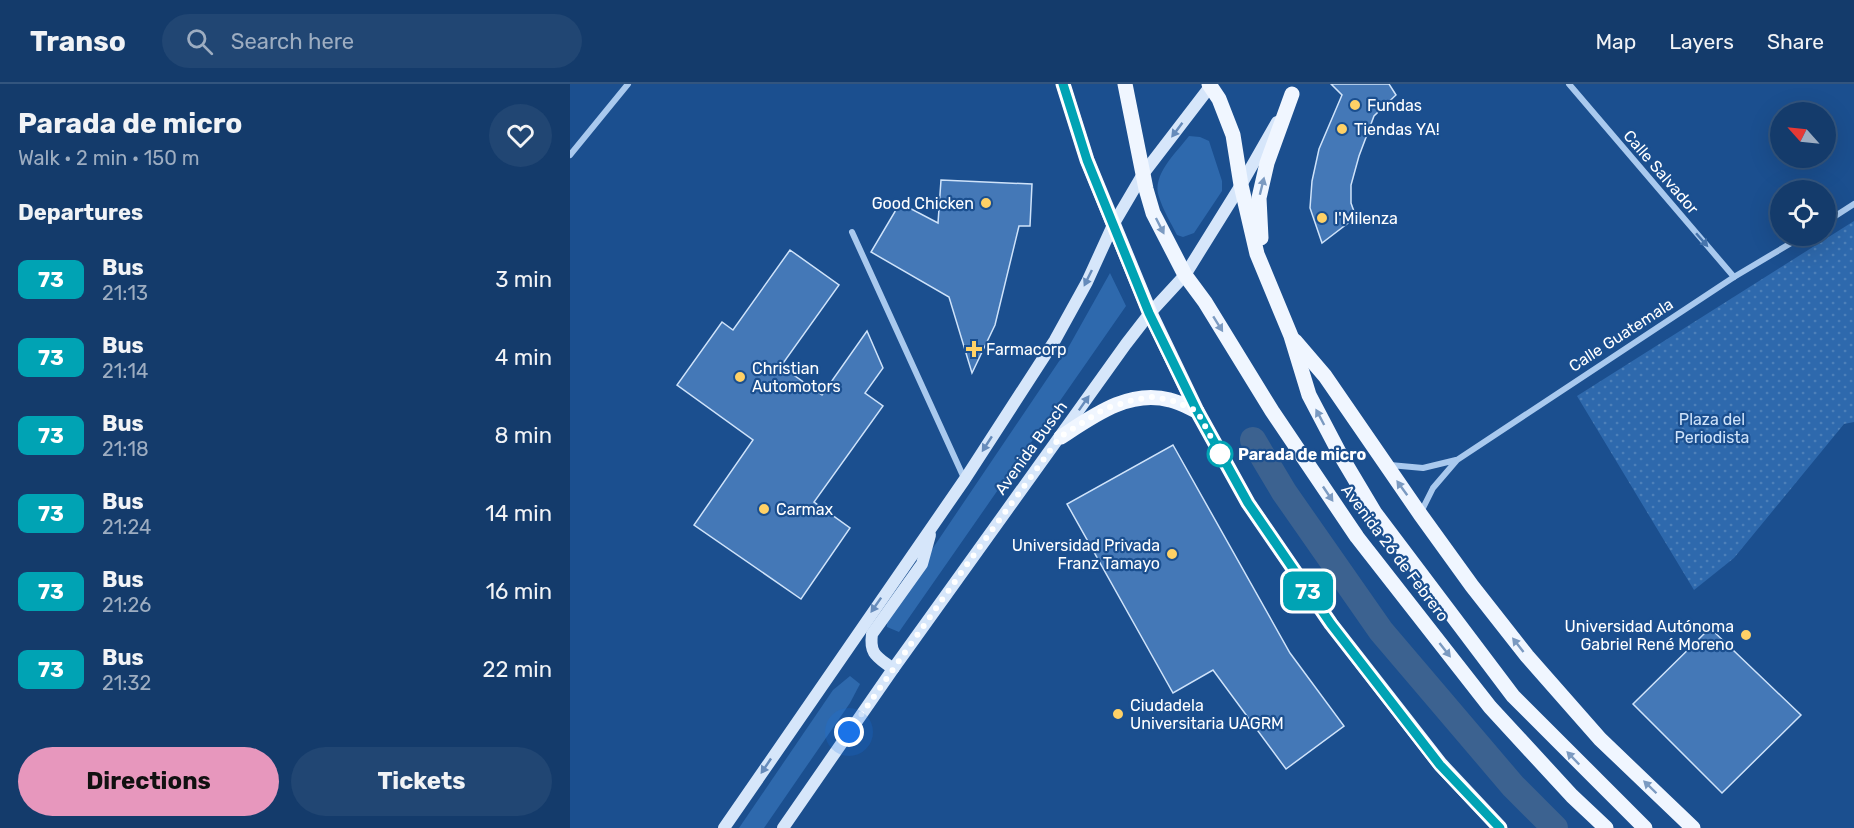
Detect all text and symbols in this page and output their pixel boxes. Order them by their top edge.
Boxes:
search box [162,14,582,68]
text: Transo [30,25,126,58]
icon: search [183,25,216,58]
text: Search here [231,28,354,55]
text: Map [1595,29,1636,54]
text: Layers [1669,29,1734,54]
text: Share [1767,29,1824,54]
place label: Fundas [1367,96,1422,115]
marker: Fundas [1348,98,1362,112]
north arrow [1770,102,1836,168]
map controls [1770,102,1836,246]
button: heart [489,104,552,167]
text: Parada de micro [18,107,242,140]
place label: Tiendas YA! [1354,120,1440,139]
one-way arrow [1171,122,1183,137]
marker: Tiendas YA! [1335,122,1349,136]
street label: Calle Salvador [1619,126,1703,218]
text: Walk · 2 min · 150 m [18,146,200,170]
one-way arrow [1257,177,1267,195]
button: locate [1770,180,1836,246]
place label: Good Chicken [872,194,974,213]
marker: Good Chicken [979,196,993,210]
text: Departures [18,199,143,226]
place label: I'Milenza [1334,209,1398,228]
marker: I'Milenza [1315,211,1329,225]
one-way arrow [1155,218,1165,235]
one-way arrow [1695,232,1708,247]
text: Bus [102,254,144,281]
text: 3 min [495,266,552,293]
text: 73 [38,267,64,292]
one-way arrow [1084,269,1094,287]
text: 21:13 [102,281,148,305]
street label: Calle Guatemala [1565,294,1677,376]
one-way arrow [1213,316,1224,332]
text: Bus [102,332,144,359]
place label: Farmacorp [986,340,1067,359]
marker: Farmacorp [967,342,981,356]
text: 4 min [495,344,552,371]
text: 73 [38,345,64,370]
text: 21:14 [102,359,148,383]
place label: Christian Automotors [752,359,841,396]
marker: Christian Automotors [733,370,747,384]
one-way arrow [1078,396,1090,412]
street label: Avenida Busch [991,398,1071,498]
one-way arrow [1315,408,1325,425]
text: Bus [102,410,144,437]
park label: Plaza del Periodista [1675,410,1749,447]
text: 8 min [494,422,552,449]
text: 73 [38,423,64,448]
one-way arrow [981,436,993,452]
text: 21:18 [102,437,149,461]
marker: Parada de micro [1207,441,1233,467]
place label: Parada de micro [1238,445,1366,464]
street label: Avenida 26 de Febrero [1337,481,1453,625]
one-way arrow [1396,481,1408,496]
one-way arrow [1322,486,1334,502]
text: Bus [102,488,144,515]
text: 14 min [485,500,552,527]
place label: Carmax [776,500,834,519]
text: 73 [38,501,64,526]
marker: Carmax [757,502,771,516]
text: 21:24 [102,515,151,539]
place label: Universidad Privada Franz Tamayo [1012,536,1160,573]
marker: Universidad Privada Franz Tamayo [1165,547,1179,561]
text: Bus [102,566,144,593]
line badge: 73 [1281,572,1335,610]
text: 16 min [486,578,552,605]
text: 73 [38,579,64,604]
text: 73 [1295,579,1321,604]
text: 21:26 [102,593,151,617]
one-way arrow [871,597,882,613]
place label: Universidad Autónoma Gabriel René Moreno [1565,617,1734,654]
marker: Universidad Autónoma Gabriel René Moreno [1739,628,1753,642]
one-way arrow [1511,637,1524,653]
one-way arrow [1439,643,1451,658]
text: Bus [102,644,144,671]
text: 22 min [483,656,552,683]
text: 73 [38,657,64,682]
text: 21:32 [102,671,151,695]
place label: Ciudadela Universitaria UAGRM [1130,696,1284,733]
marker: Ciudadela Universitaria UAGRM [1111,707,1125,721]
your location [834,717,864,747]
button: Directions [18,747,279,816]
button: Tickets [291,747,552,816]
one-way arrow [1567,751,1581,765]
one-way arrow [760,757,772,773]
one-way arrow [1644,781,1658,795]

